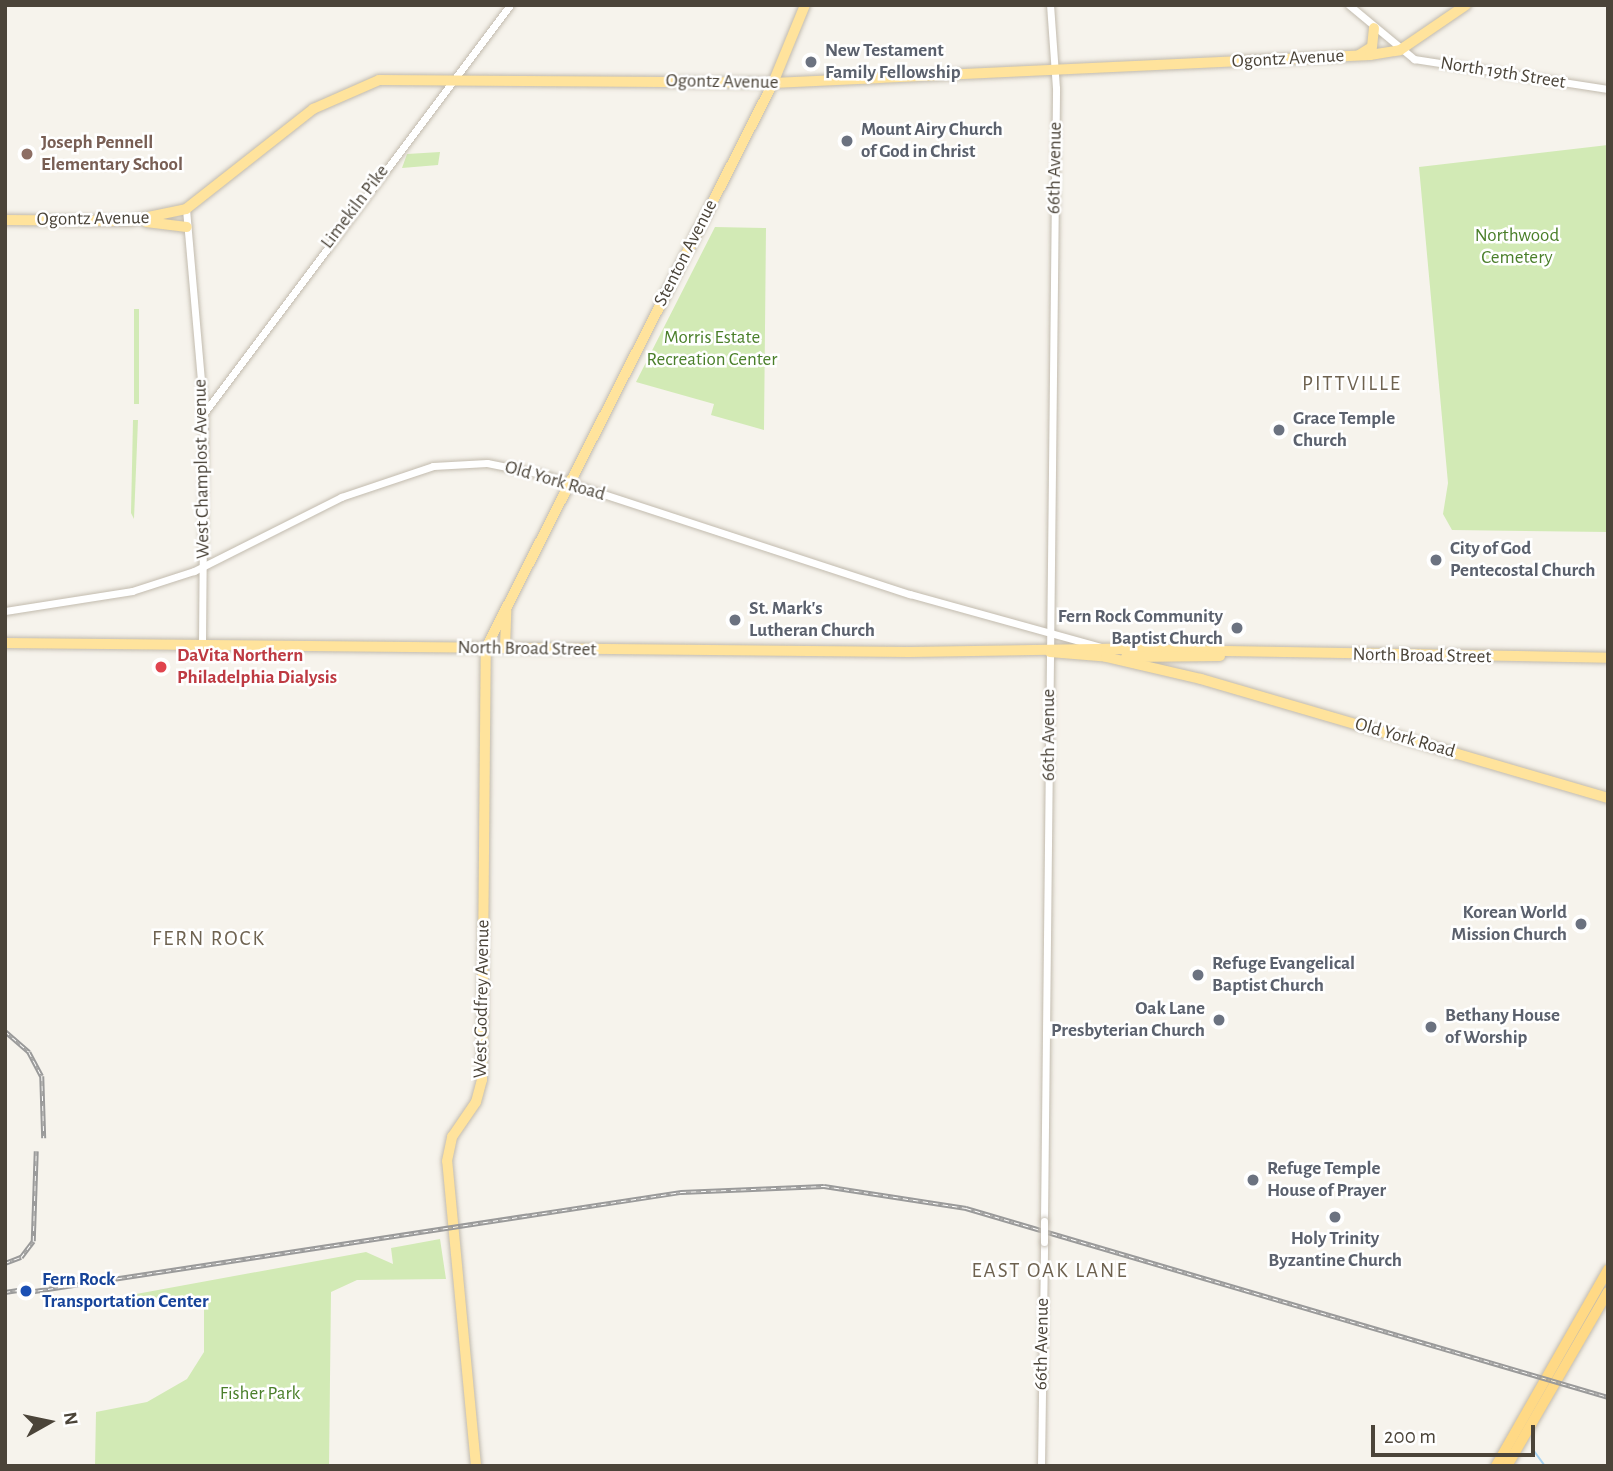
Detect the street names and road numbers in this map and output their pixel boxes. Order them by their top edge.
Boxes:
street label: Ogontz Avenue [1231,45,1345,73]
street label: North 19th Street [1439,52,1567,94]
street label: Ogontz Avenue [665,70,779,94]
street label: 66th Avenue [1043,122,1067,214]
street label: Limekiln Pike [316,161,394,253]
street label: Stenton Avenue [649,196,723,310]
street label: Ogontz Avenue [36,207,150,231]
street label: West Champlost Avenue [189,379,215,559]
street label: Old York Road [502,456,608,506]
street label: North Broad Street [457,636,597,662]
street label: North Broad Street [1352,643,1492,669]
street label: 66th Avenue [1038,689,1060,781]
street label: Old York Road [1352,713,1458,763]
street label: West Godfrey Avenue [469,920,495,1078]
street label: 66th Avenue [1030,1298,1054,1390]

